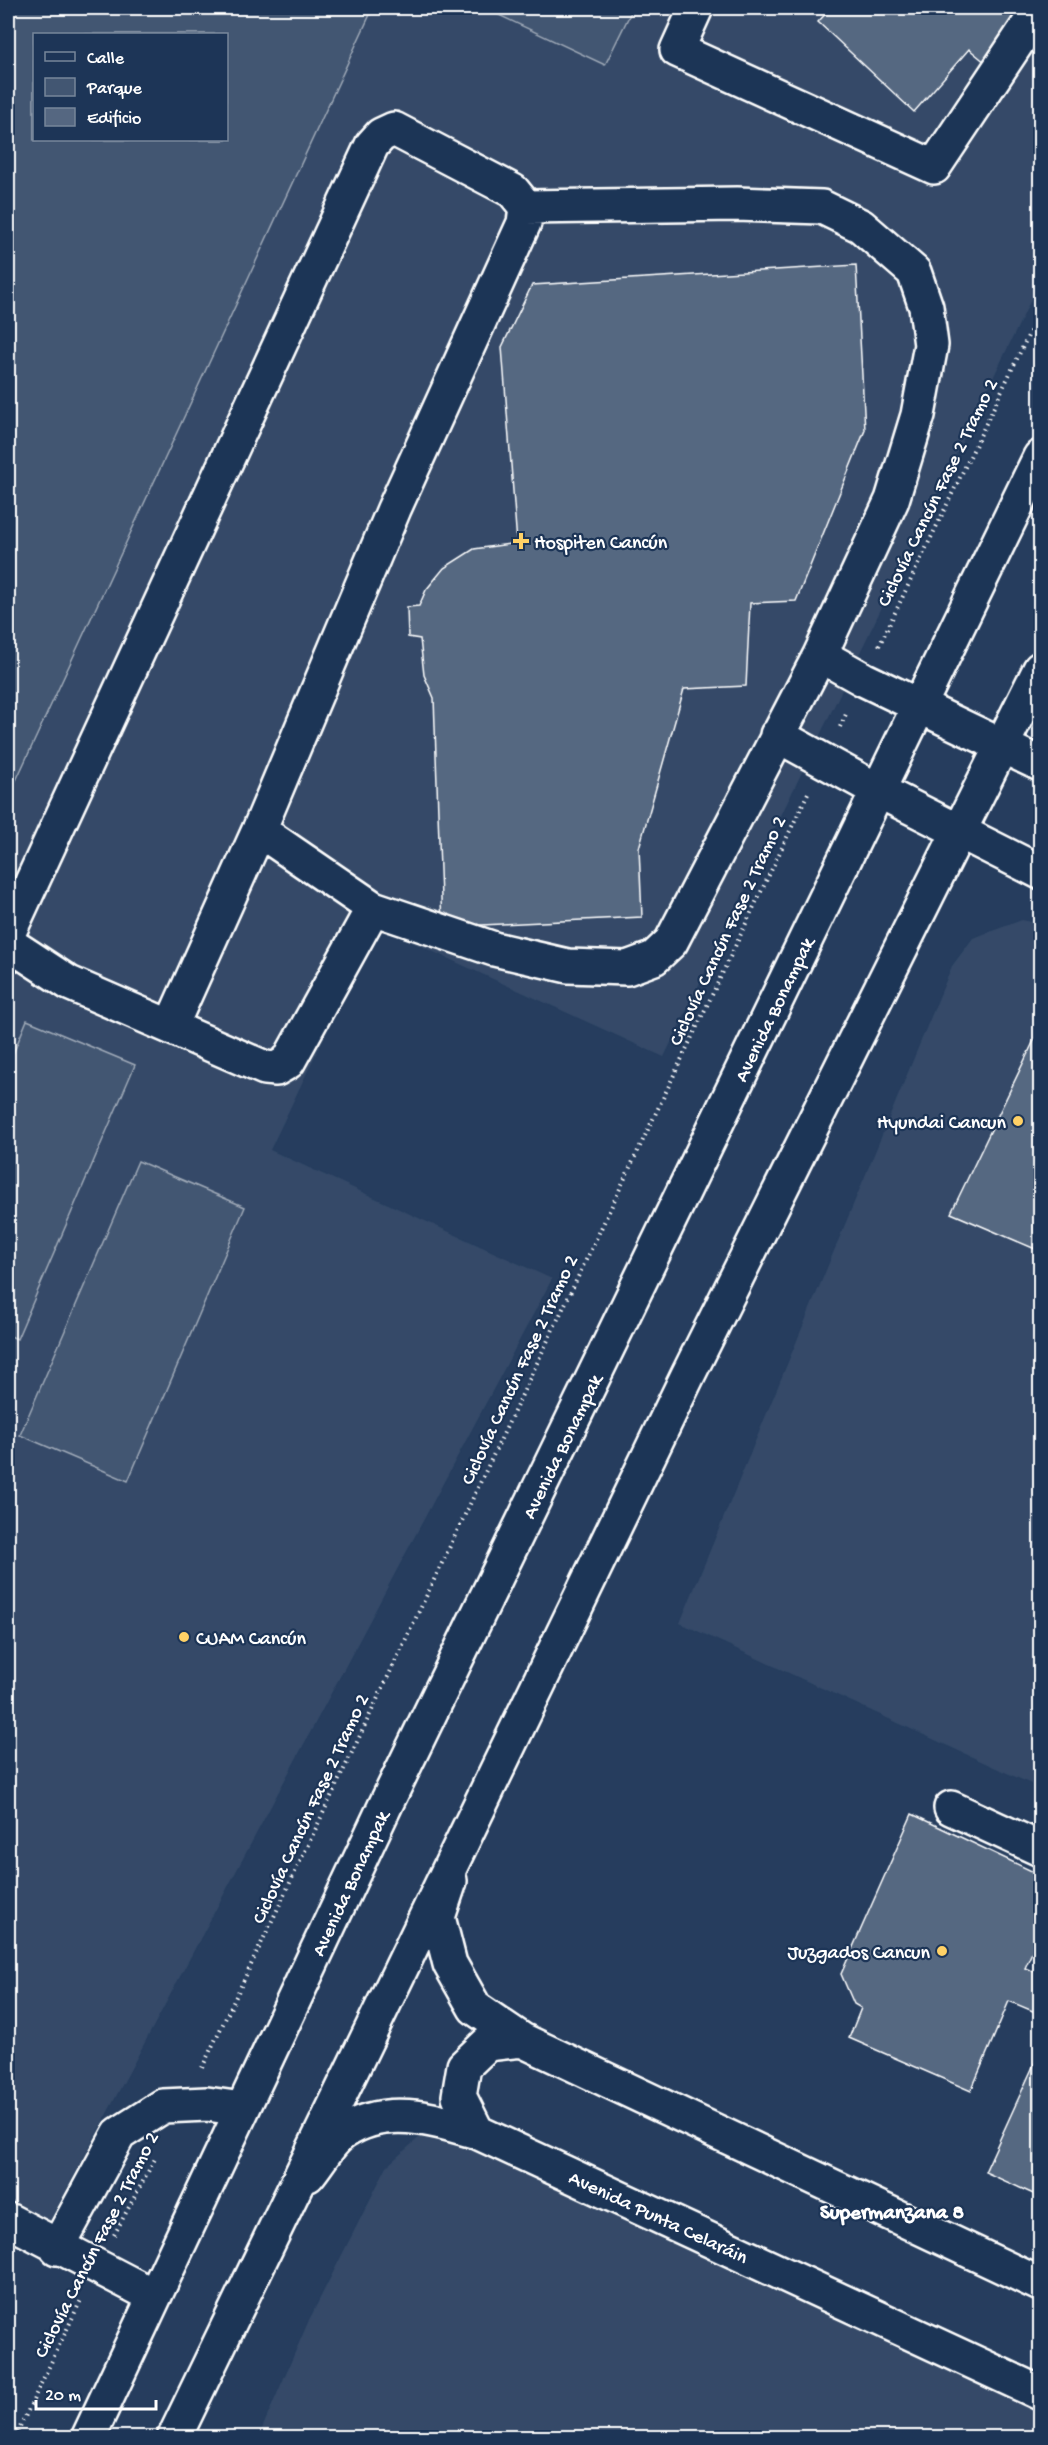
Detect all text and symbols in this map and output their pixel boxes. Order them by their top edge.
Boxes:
legend [33,33,228,141]
text: Calle [87,49,125,70]
text: Parque [86,79,143,100]
text: Edificio [87,109,141,130]
street label: Ciclovía Cancún Fase 2 Tramo 2 [874,376,1005,611]
marker: Hospiten Cancún [512,532,530,550]
place label: Hospiten Cancún [534,533,668,556]
street label: Ciclovía Cancún Fase 2 Tramo 2 [666,813,793,1050]
street label: Avenida Bonampak [731,933,822,1086]
place label: Hyundai Cancun [877,1113,1006,1136]
marker: Hyundai Cancun [1011,1114,1025,1128]
street label: Ciclovía Cancún Fase 2 Tramo 2 [458,1252,585,1489]
street label: Avenida Bonampak [519,1370,610,1523]
place label: CUAM Cancún [196,1629,306,1652]
marker: CUAM Cancún [177,1630,191,1644]
street label: Ciclovía Cancún Fase 2 Tramo 2 [249,1691,376,1928]
street label: Avenida Bonampak [308,1806,397,1961]
place label: Juzgados Cancun [787,1943,930,1966]
marker: Juzgados Cancun [935,1944,949,1958]
street label: Ciclovía Cancún Fase 2 Tramo 2 [31,2128,165,2363]
street label: Avenida Punta Celaráin [564,2168,751,2271]
district label: Supermanzana 8 [820,2202,964,2227]
scale bar [36,2373,156,2411]
text: 20 m [45,2386,81,2407]

